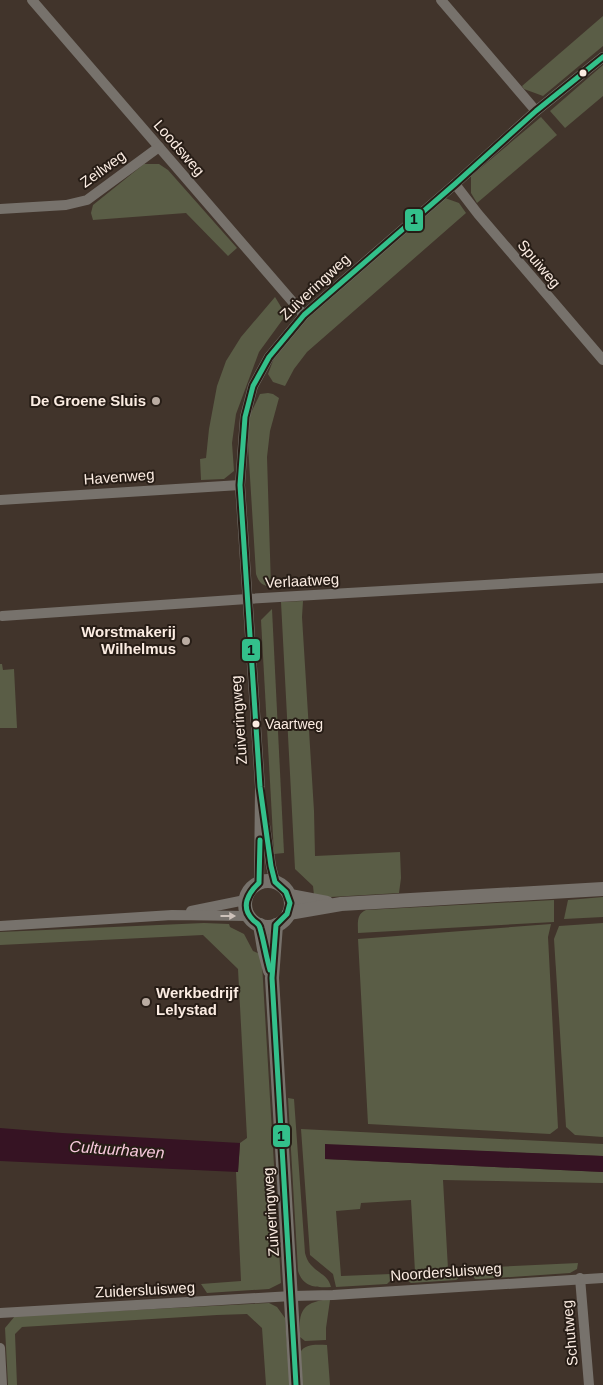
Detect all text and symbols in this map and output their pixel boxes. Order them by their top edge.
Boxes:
unlabelled marker [578,68,588,78]
street label: Loodsweg [151,116,208,179]
street label: Zeilweg [77,147,129,191]
line badge: 1 [404,208,424,232]
text: 1 [410,211,418,227]
street label: Spuiweg [514,236,564,291]
street label: Zuiveringweg [276,250,353,323]
place label: De Groene Sluis [30,392,146,409]
marker: De Groene Sluis [150,395,162,407]
street label: Havenweg [83,466,155,487]
street label: Verlaatweg [264,570,339,591]
place label: Worstmakerij Wilhelmus [81,623,176,657]
marker: Worstmakerij Wilhelmus [180,635,192,647]
line badge: 1 [241,638,261,662]
text: 1 [247,642,255,658]
street label: Zuiveringweg [227,675,250,765]
place label: Vaartweg [265,716,323,732]
marker: Vaartweg [251,719,261,729]
one-way arrow [220,912,236,920]
place label: Werkbedrijf Lelystad [156,984,239,1018]
marker: Werkbedrijf Lelystad [140,996,152,1008]
line badge: 1 [272,1124,291,1148]
text: 1 [277,1128,285,1144]
water label: Cultuurhaven [69,1138,165,1161]
street label: Zuiveringweg [259,1167,282,1257]
street label: Noordersluisweg [390,1259,502,1284]
street label: Zuidersluisweg [95,1278,195,1301]
street label: Schutweg [558,1299,581,1367]

